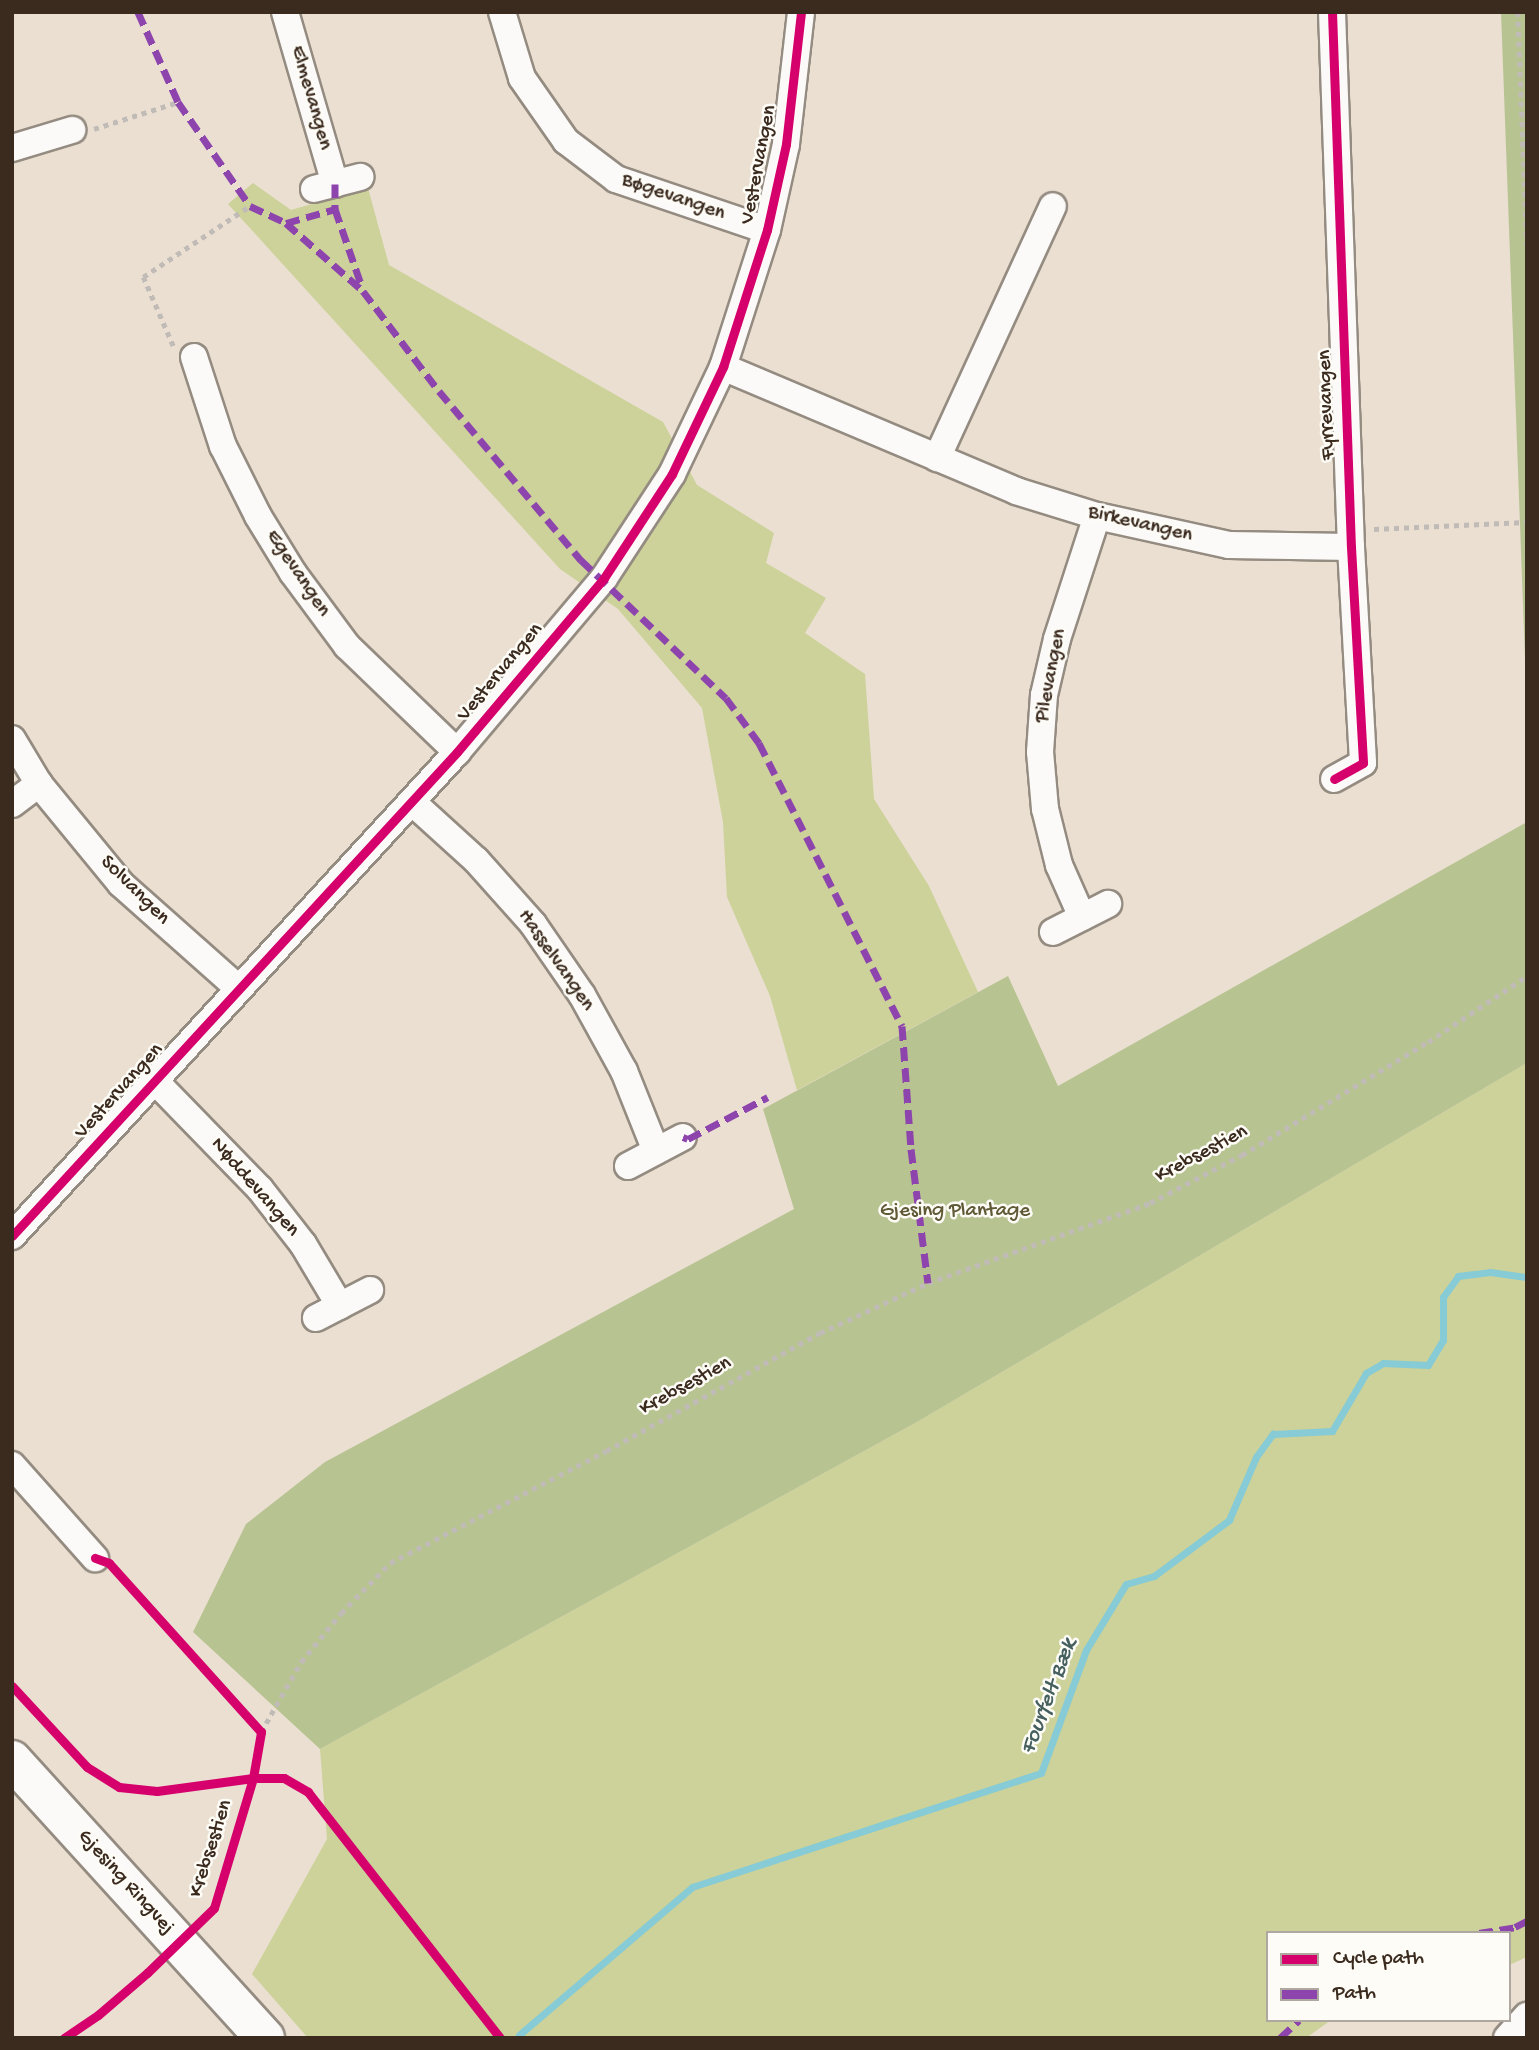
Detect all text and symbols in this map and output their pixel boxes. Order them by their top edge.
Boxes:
street label: Elmevangen [283,43,337,153]
street label: Vestervangen [736,103,784,227]
street label: Bøgevangen [618,168,728,228]
street label: Fyrrevangen [1313,349,1343,461]
street label: Birkevangen [1085,501,1195,549]
street label: Egevangen [259,526,335,622]
street label: Vestervangen [453,619,549,727]
street label: Pilevangen [1031,627,1073,725]
street label: Solvangen [94,851,174,931]
street label: Hasselvangen [511,905,599,1017]
street label: Vestervangen [70,1039,170,1145]
street label: Krebsestien [1151,1120,1253,1190]
street label: Nøddevangen [204,1133,304,1243]
park label: Gjesing Plantage [880,1199,1030,1225]
street label: Krebsestien [636,1351,736,1423]
water label: Fourfelt Bæk [1015,1635,1085,1759]
street label: Krebsestien [184,1797,240,1901]
street label: Gjesing Ringvej [71,1825,179,1941]
legend [1266,1931,1511,2022]
text: Cycle path [1333,1947,1424,1972]
text: Path [1333,1982,1376,2007]

